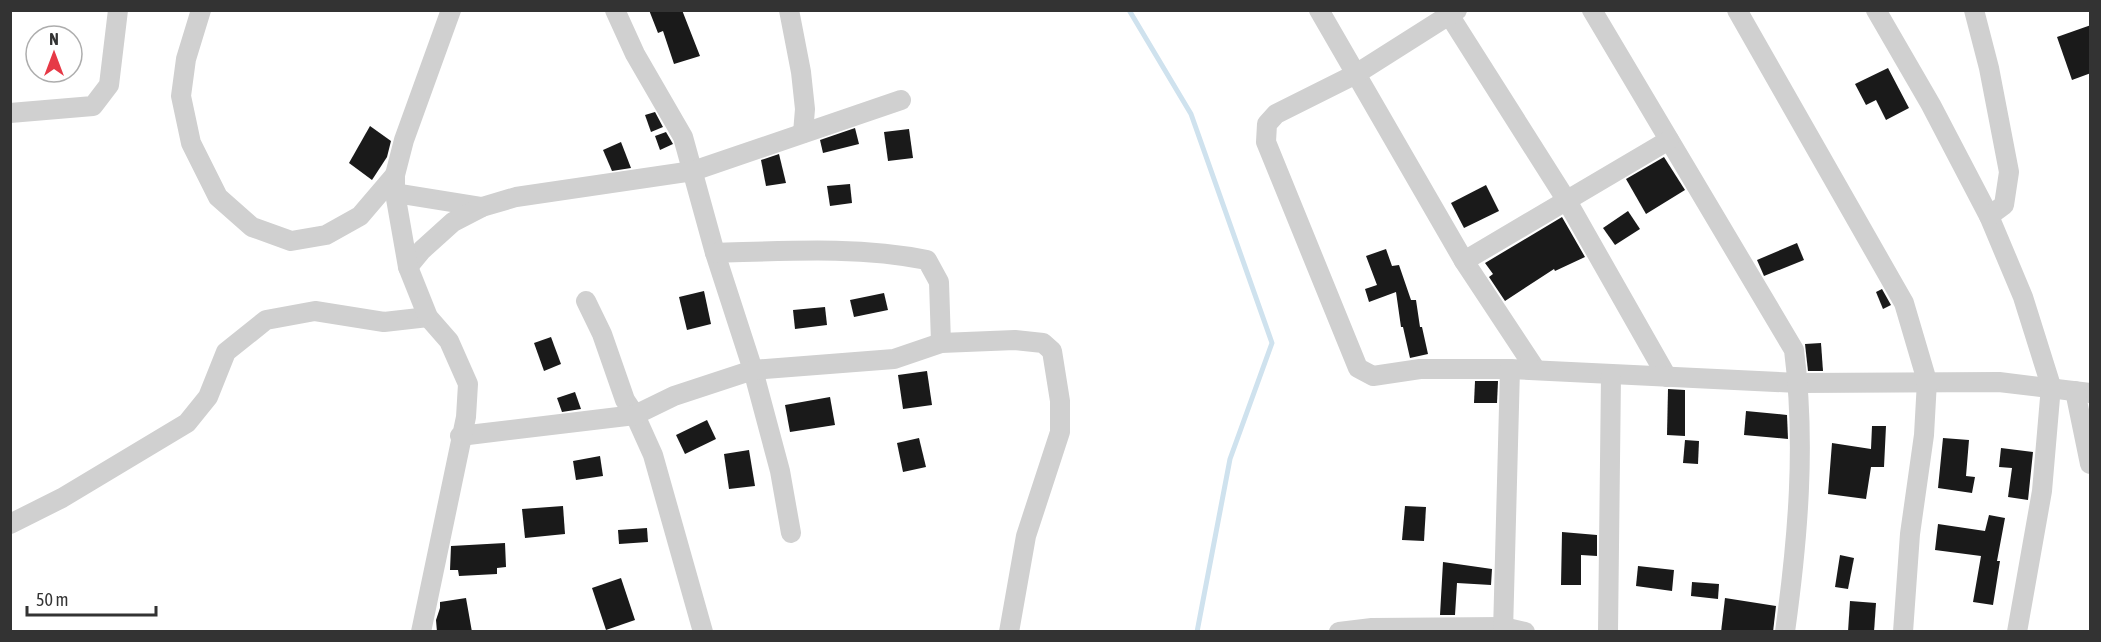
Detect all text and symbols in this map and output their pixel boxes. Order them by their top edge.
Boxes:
north arrow [24,24,84,84]
text: N [49,30,59,48]
scale bar [27,579,156,617]
text: 50 m [36,589,68,610]

